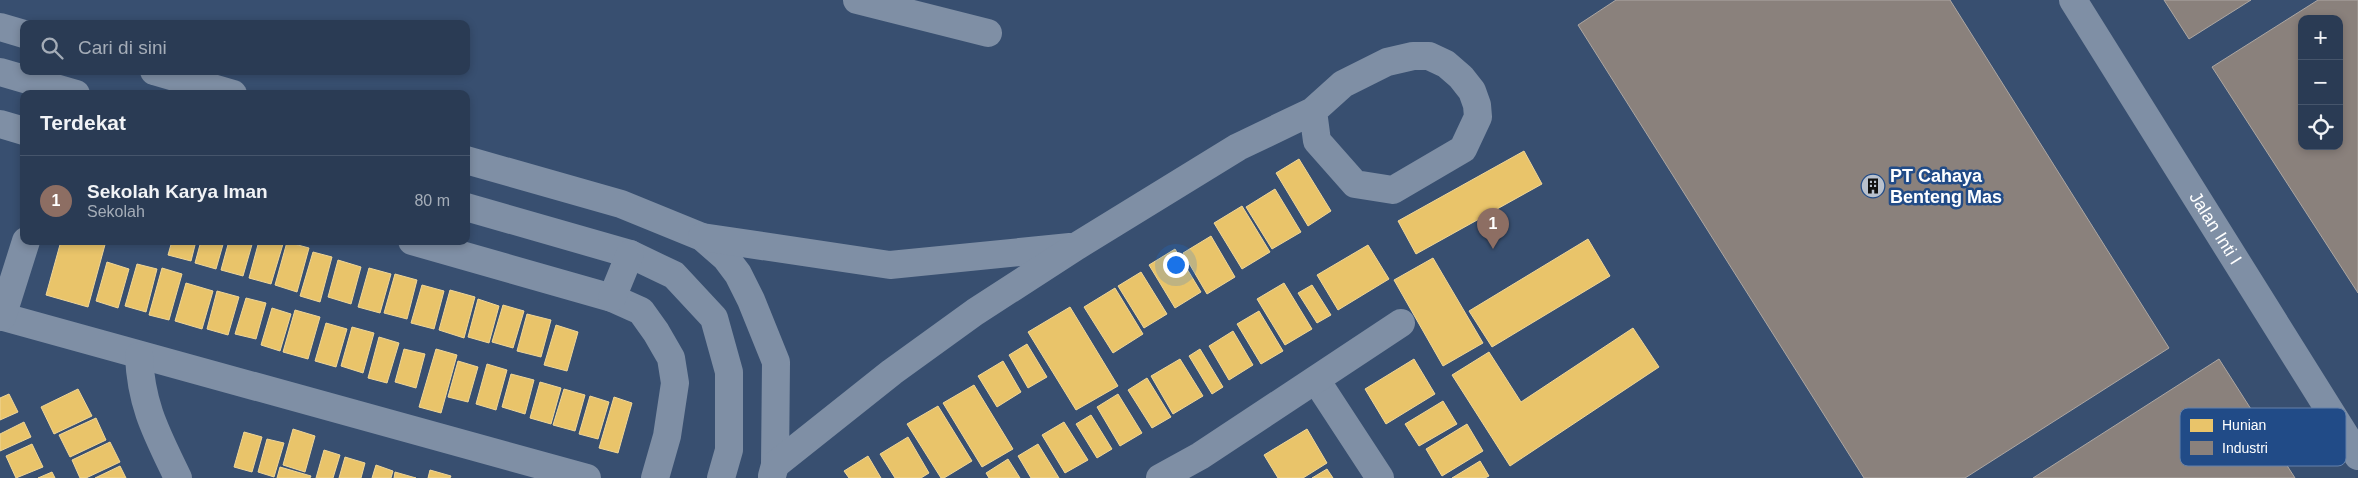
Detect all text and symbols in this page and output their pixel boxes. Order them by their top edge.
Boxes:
map controls [2298,15,2343,150]
button: + [2298,15,2343,60]
search box [20,20,470,75]
icon: search [38,34,66,62]
text: Cari di sini [78,37,167,58]
button: − [2298,60,2343,105]
button: locate [2298,105,2343,150]
text: Terdekat [40,111,126,134]
place label: PT Cahaya Benteng Mas [1890,166,2002,207]
building icon: PT Cahaya Benteng Mas [1860,173,1886,199]
text: Sekolah Karya Iman [87,181,268,202]
street label: Jalan Inti I [2185,188,2246,268]
text: 1 [52,192,60,209]
text: 80 m [414,192,450,209]
text: Sekolah [87,203,145,220]
pin: 1 [1477,208,1509,249]
your location [1163,252,1189,278]
legend [2180,408,2346,466]
text: Hunian [2222,417,2266,433]
text: Industri [2222,440,2268,456]

